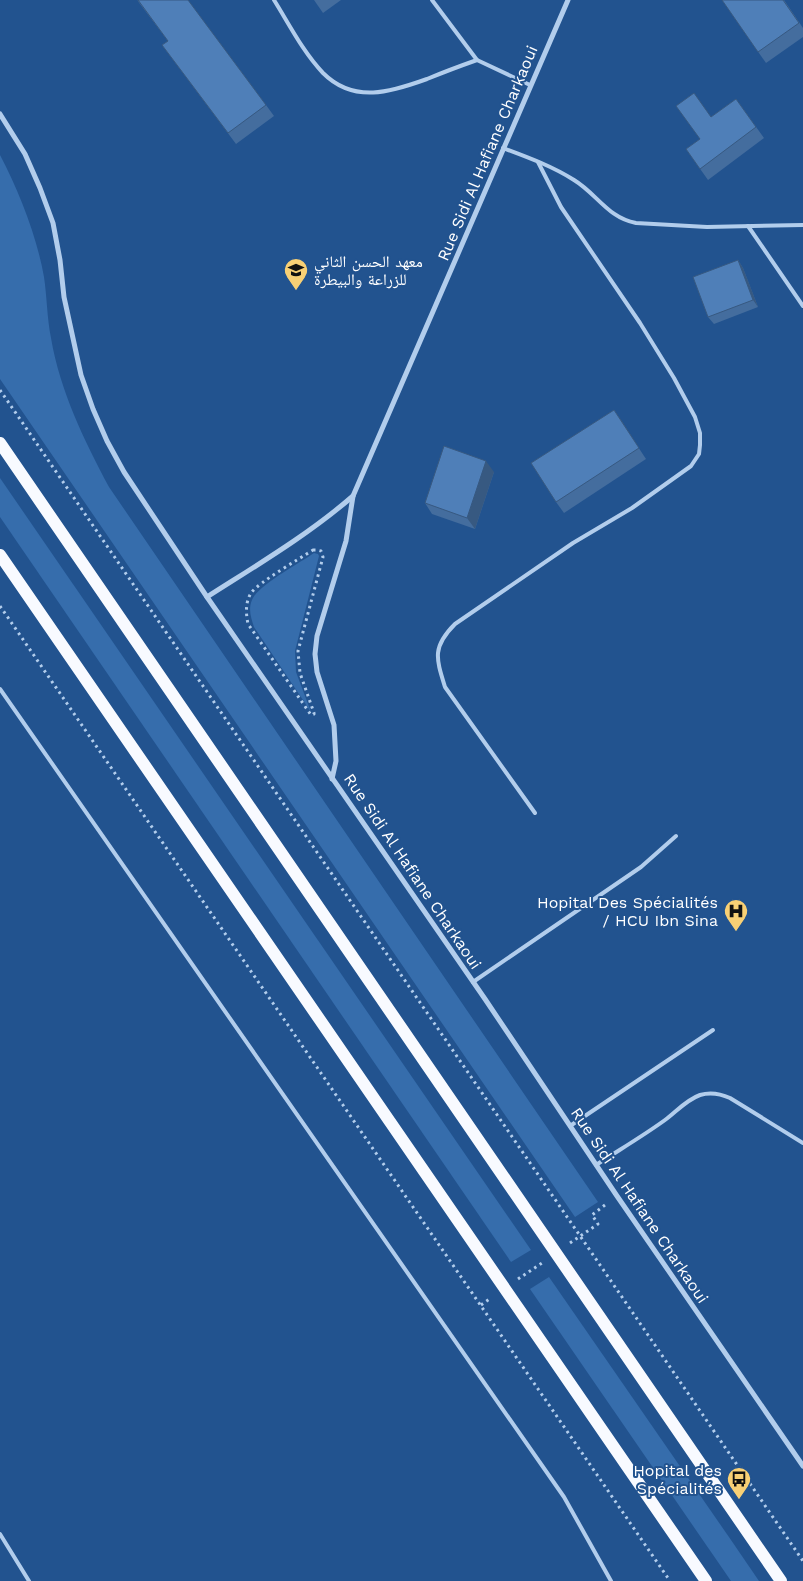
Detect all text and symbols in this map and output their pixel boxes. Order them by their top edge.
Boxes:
street label: Rue Sidi Al Hafiane Charkaoui [433,43,542,264]
place label: معهد الحسن الثاني للزراعة والبيطرة [314,252,423,289]
school or university icon: معهد الحسن الثاني للزراعة والبيطرة [283,257,309,291]
street label: Rue Sidi Al Hafiane Charkaoui [340,770,485,973]
place label: Hopital Des Spécialités / HCU Ibn Sina [537,893,718,930]
hospital icon: Hopital Des Spécialités / HCU Ibn Sina [723,898,749,932]
street label: Rue Sidi Al Hafiane Charkaoui [567,1104,712,1307]
place label: Hopital des Spécialités [633,1461,722,1498]
bus stop icon: Hopital des Spécialités [726,1466,752,1500]

